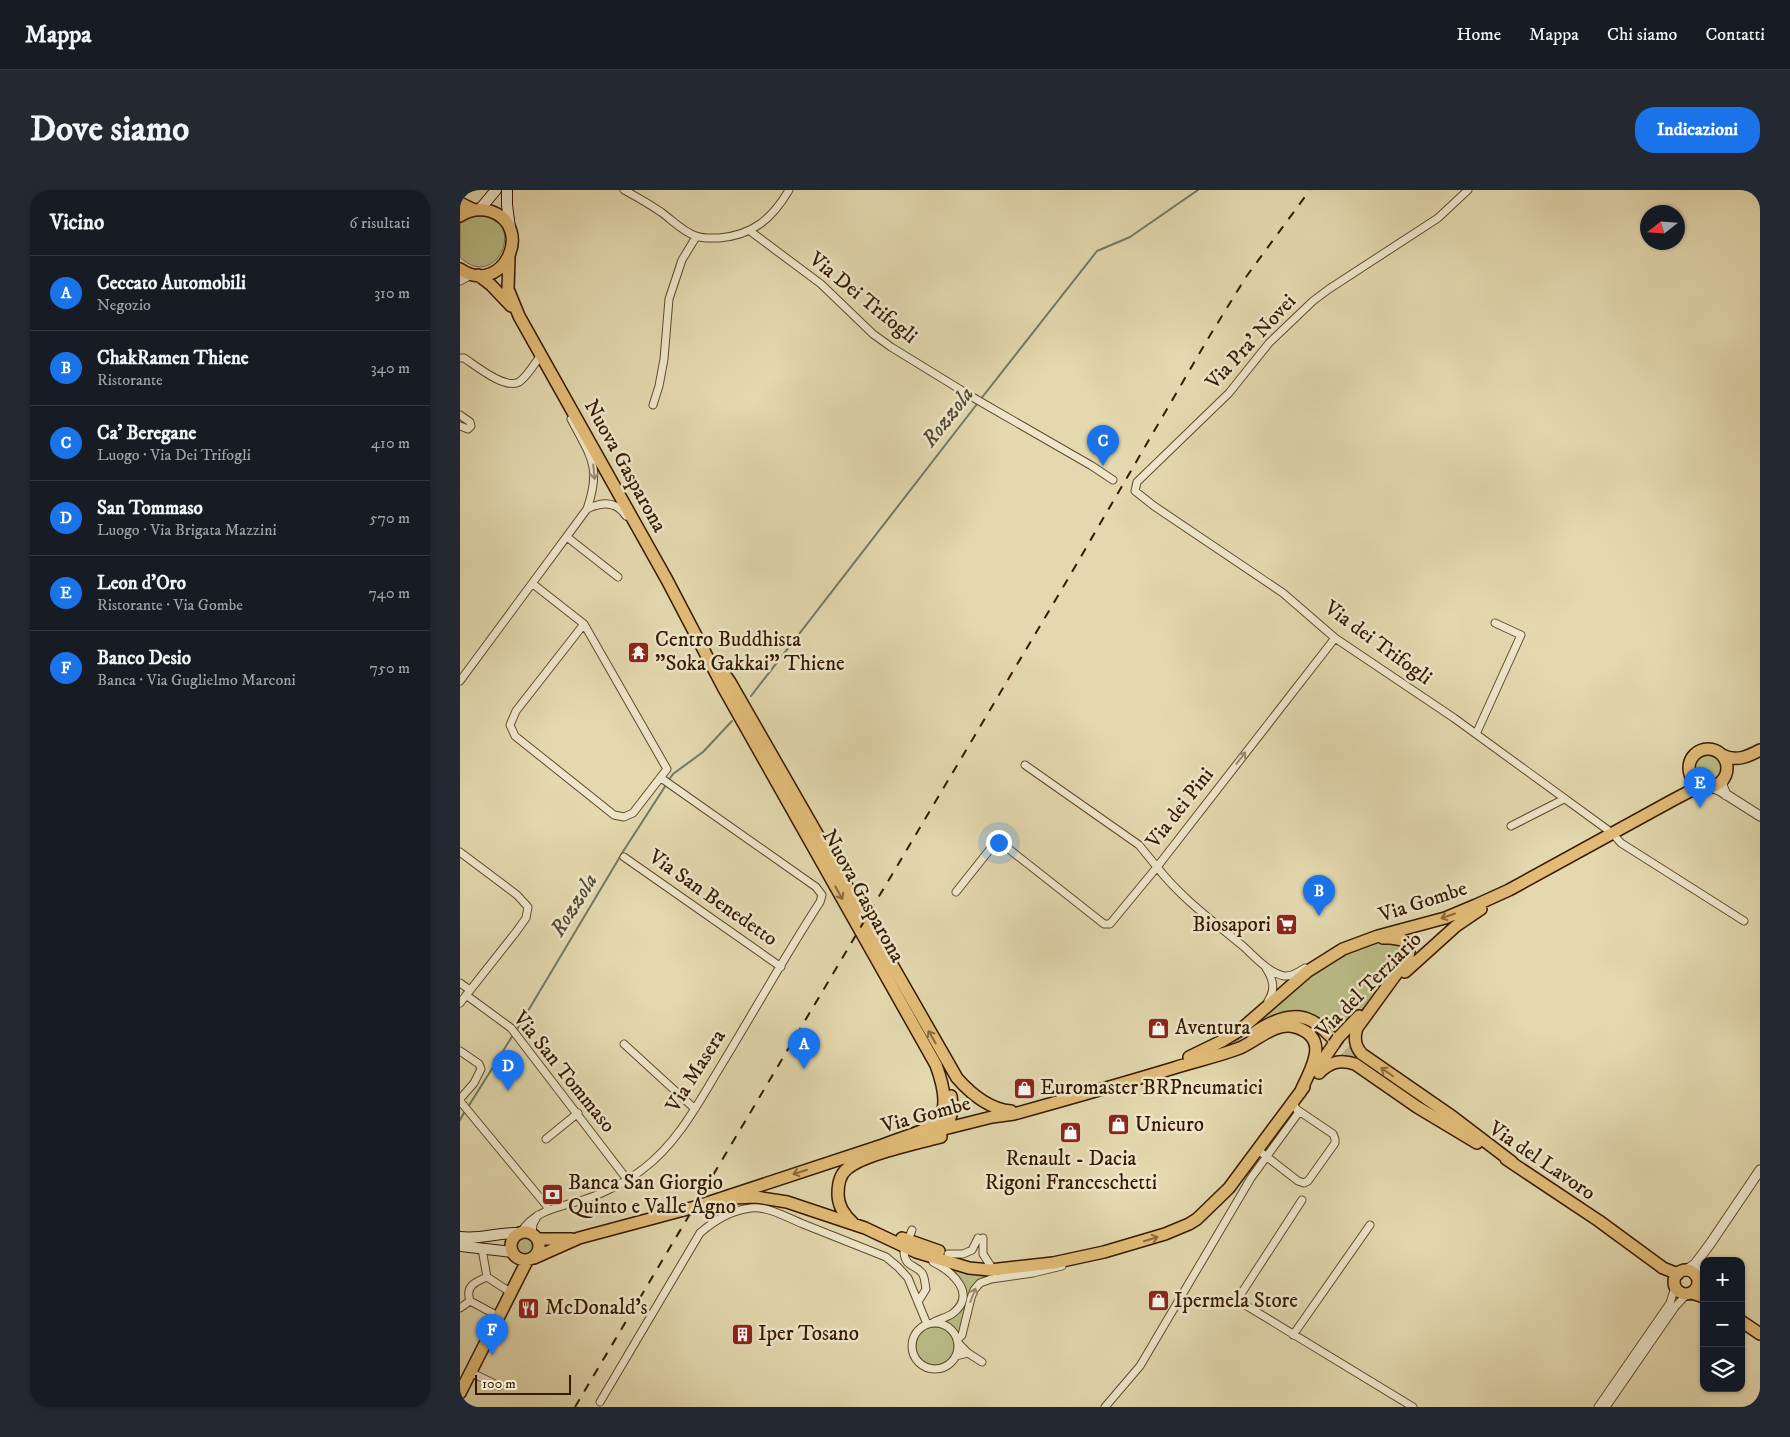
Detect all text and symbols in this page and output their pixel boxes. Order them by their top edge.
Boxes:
text: Mappa [25,20,91,50]
text: Home [1457,24,1501,46]
text: Mappa [1529,24,1579,46]
text: Chi siamo [1607,24,1677,46]
text: Contatti [1705,24,1765,46]
button: Indicazioni [1635,107,1760,153]
text: Dove siamo [30,108,189,152]
north arrow [1640,205,1685,250]
text: Vicino [50,210,104,236]
text: 6 risultati [349,213,410,233]
street label: Via Dei Trifogli [803,246,922,350]
text: Ceccato Automobili [97,272,246,295]
text: A [61,283,71,303]
text: 310 m [374,283,410,303]
street label: Via Pra' Novei [1200,289,1302,396]
text: Negozio [97,295,151,315]
text: ChakRamen Thiene [97,347,249,370]
text: B [61,358,71,378]
text: 340 m [371,358,410,378]
text: Ristorante [97,370,163,390]
water label: Rozzola [915,381,980,453]
street label: Nuova Gasparona [578,395,672,537]
text: Ca' Beregane [97,422,196,445]
pin: C [1087,425,1119,466]
text: C [61,433,71,453]
text: 410 m [371,433,410,453]
text: Luogo · Via Dei Trifogli [97,445,251,465]
one-way arrow [589,463,598,479]
text: San Tommaso [97,497,203,520]
text: D [60,508,72,528]
text: 570 m [370,508,410,528]
text: Luogo · Via Brigata Mazzini [97,520,277,540]
text: Leon d'Oro [97,572,186,595]
text: E [60,583,72,603]
text: 740 m [369,583,410,603]
text: Ristorante · Via Gombe [97,595,243,615]
street label: Via dei Trifogli [1318,595,1437,691]
place label: Centro Buddhista "Soka Gakkai" Thiene [655,627,845,677]
temple icon: Centro Buddhista "Soka Gakkai" Thiene [627,640,651,664]
text: Banco Desio [97,647,191,670]
text: F [61,658,71,678]
text: 750 m [370,658,410,678]
text: Banca · Via Guglielmo Marconi [97,670,296,690]
one-way arrow [1235,752,1246,765]
street label: Via dei Pini [1140,763,1220,854]
pin: E [1684,767,1716,808]
street label: Nuova Gasparona [816,825,910,967]
your location [986,830,1012,856]
street label: Via San Benedetto [643,843,783,952]
water label: Rozzola [544,869,604,942]
pin: B [1303,875,1335,916]
street label: Via Gombe [1375,875,1471,929]
one-way arrow [834,885,844,900]
place label: Biosapori [1192,912,1271,938]
one-way arrow [1441,912,1457,921]
supermarket icon: Biosapori [1275,913,1299,937]
street label: Via del Terziario [1310,927,1427,1044]
street label: Via San Tommaso [506,1005,621,1138]
place label: Aventura [1175,1015,1250,1041]
shop icon: Aventura [1147,1016,1171,1040]
street label: Via Masera [660,1025,732,1118]
pin: A [788,1028,820,1069]
one-way arrow [926,1030,936,1044]
pin: D [492,1050,524,1091]
one-way arrow [1381,1067,1395,1077]
place label: Euromaster BRPneumatici [1040,1075,1263,1101]
shop icon: Euromaster BRPneumatici [1012,1076,1036,1100]
street label: Via Gombe [878,1091,974,1140]
place label: Unieuro [1135,1112,1204,1138]
shop icon: Unieuro [1107,1113,1131,1137]
street label: Via del Lavoro [1483,1115,1600,1206]
shop icon: Renault - Dacia Rigoni Franceschetti [1059,1120,1083,1144]
place label: Renault - Dacia Rigoni Franceschetti [985,1146,1157,1196]
one-way arrow [793,1167,809,1177]
place label: Banca San Giorgio Quinto e Valle Agno [568,1170,736,1220]
bank icon: Banca San Giorgio Quinto e Valle Agno [540,1183,564,1207]
one-way arrow [1143,1233,1159,1243]
map controls [1700,1257,1745,1392]
button: + [1700,1257,1745,1302]
one-way arrow [969,1288,978,1303]
place label: Ipermela Store [1174,1288,1298,1314]
shop icon: Ipermela Store [1146,1289,1170,1313]
place label: McDonald's [545,1295,648,1321]
restaurant icon: McDonald's [517,1296,541,1320]
button: − [1700,1302,1745,1347]
pin: F [476,1314,508,1355]
place label: Iper Tosano [758,1321,859,1347]
building icon: Iper Tosano [730,1322,754,1346]
button: layers [1700,1347,1745,1392]
scale bar [475,1372,571,1395]
text: 100 m [482,1375,516,1393]

